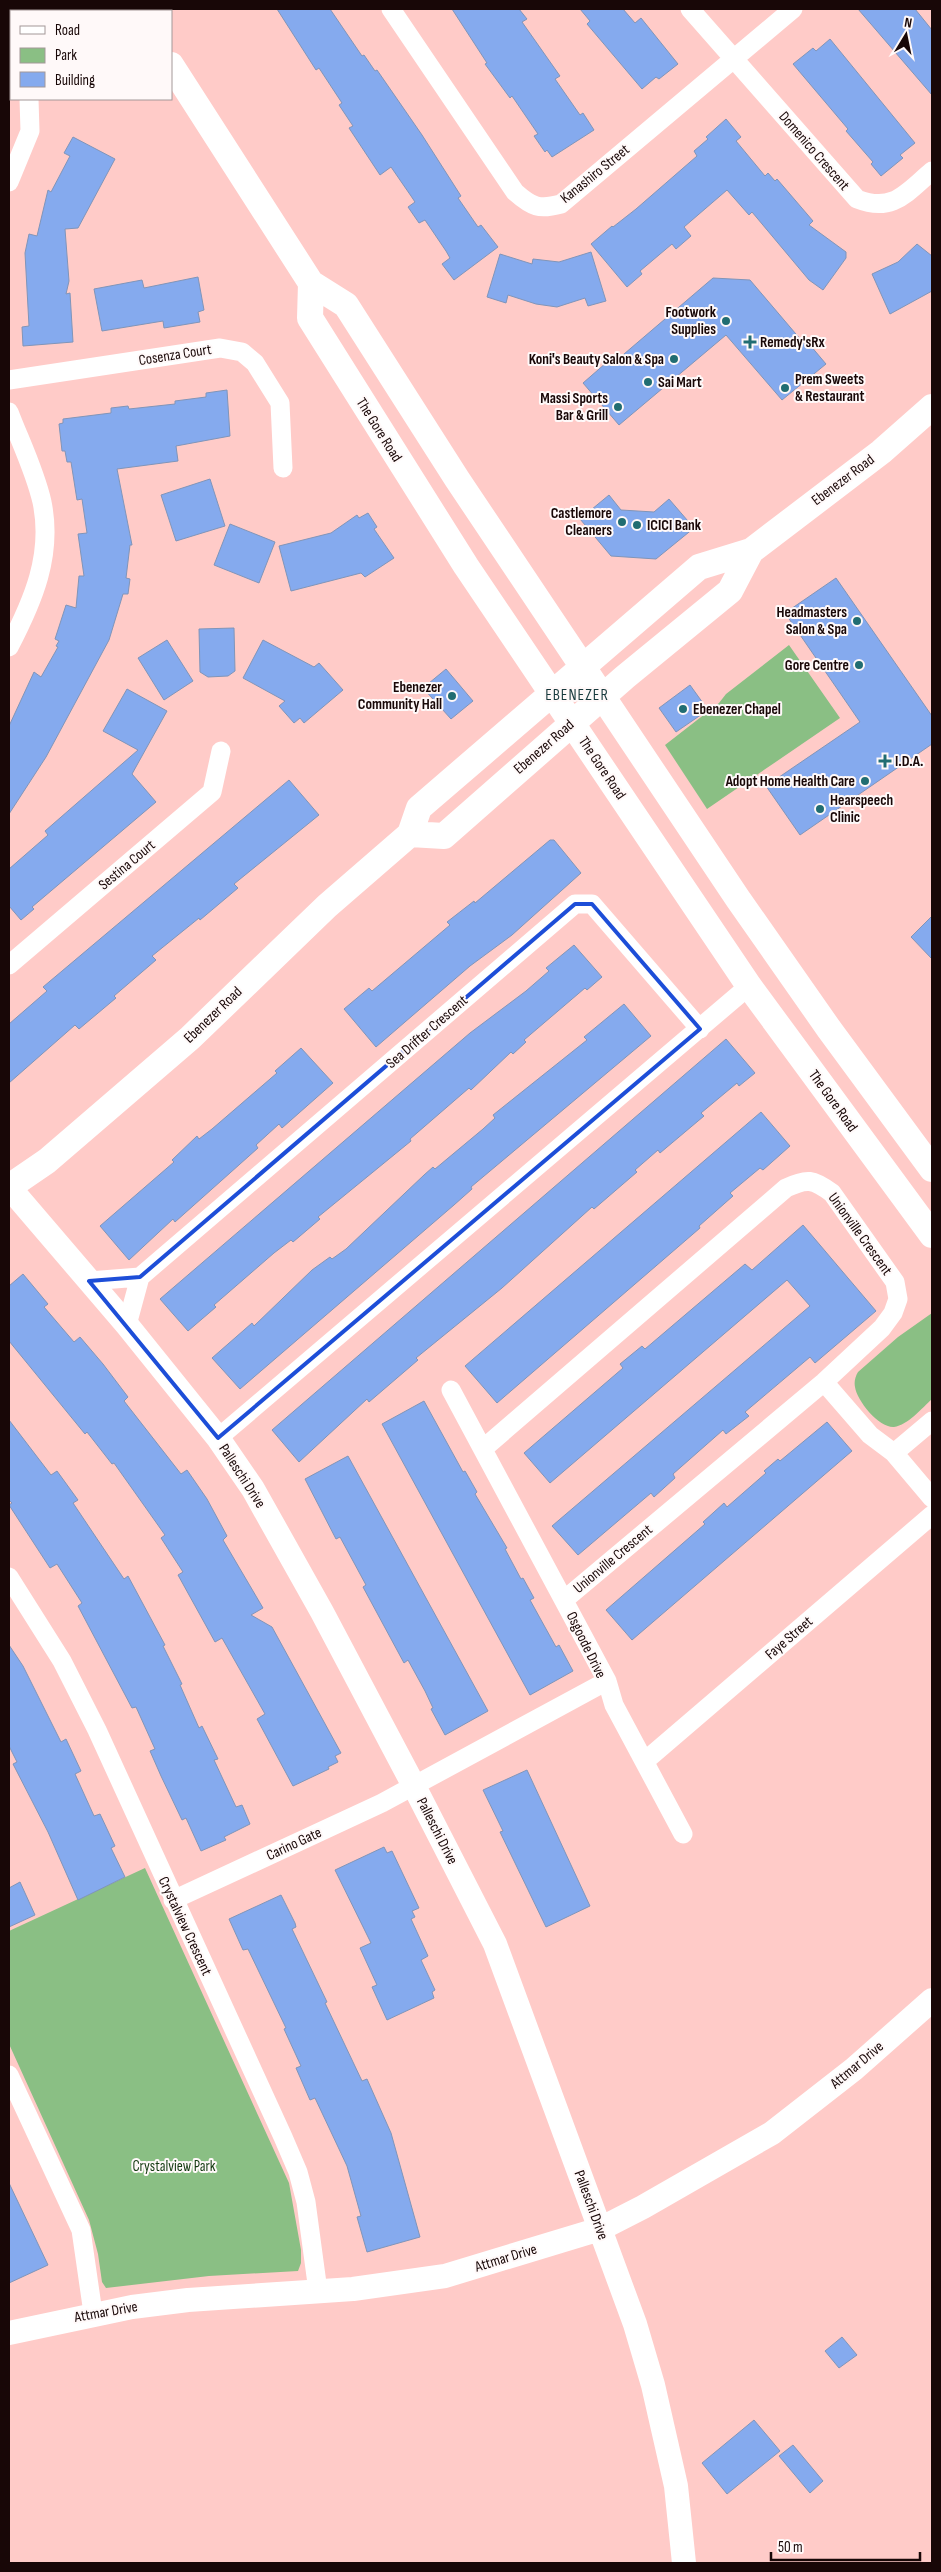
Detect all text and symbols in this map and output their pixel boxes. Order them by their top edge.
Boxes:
legend [10,10,172,100]
north arrow [881,10,931,60]
text: N [903,14,913,32]
text: Road [55,21,80,40]
text: Park [55,46,77,65]
text: Building [55,71,95,90]
street label: Domenico Crescent [774,107,854,195]
street label: Kanashiro Street [557,140,634,208]
place label: Footwork Supplies [666,303,717,339]
marker: Footwork Supplies [720,315,732,327]
place label: Remedy'sRx [760,333,826,352]
marker: Remedy'sRx [744,336,756,348]
street label: Cosenza Court [137,340,213,370]
place label: Koni's Beauty Salon & Spa [529,350,664,369]
marker: Koni's Beauty Salon & Spa [668,353,680,365]
place label: Prem Sweets & Restaurant [795,370,865,406]
place label: Sai Mart [658,373,702,392]
marker: Sai Mart [642,376,654,388]
marker: Prem Sweets & Restaurant [779,382,791,394]
place label: Massi Sports Bar & Grill [540,389,608,425]
street label: The Gore Road [352,394,406,466]
marker: Massi Sports Bar & Grill [612,401,624,413]
street label: Ebenezer Road [808,450,878,510]
place label: Castlemore Cleaners [551,504,612,540]
marker: Castlemore Cleaners [616,516,628,528]
place label: ICICI Bank [647,516,702,535]
marker: ICICI Bank [631,519,643,531]
place label: Headmasters Salon & Spa [777,603,847,639]
marker: Headmasters Salon & Spa [851,615,863,627]
place label: Gore Centre [785,656,849,675]
marker: Gore Centre [853,659,865,671]
place label: Ebenezer Community Hall [358,678,442,714]
district label: EBENEZER [545,686,609,705]
marker: Ebenezer Community Hall [446,690,458,702]
place label: Ebenezer Chapel [693,700,781,719]
marker: Ebenezer Chapel [677,703,689,715]
street label: Ebenezer Road [510,716,578,778]
street label: The Gore Road [574,733,630,803]
place label: I.D.A. [895,752,924,771]
marker: I.D.A. [879,755,891,767]
place label: Adopt Home Health Care [725,772,855,791]
marker: Adopt Home Health Care [859,775,871,787]
place label: Hearspeech Clinic [830,791,893,827]
marker: Hearspeech Clinic [814,803,826,815]
street label: Sestina Court [95,835,160,894]
street label: Ebenezer Road [180,983,246,1047]
street label: Sea Drifter Crescent [382,991,472,1073]
street label: The Gore Road [804,1066,862,1136]
street label: Unionville Crescent [824,1189,897,1279]
street label: Palleschi Drive [214,1440,270,1512]
street label: Unionville Crescent [570,1520,657,1598]
street label: Osgoode Drive [562,1609,610,1681]
street label: Faye Street [761,1612,817,1664]
street label: Palleschi Drive [412,1794,462,1868]
street label: Carino Gate [263,1823,325,1865]
street label: Crystalview Crescent [154,1873,216,1979]
street label: Attmar Drive [826,2037,888,2093]
park label: Crystalview Park [132,2157,216,2176]
street label: Palleschi Drive [570,2168,612,2242]
street label: Attmar Drive [472,2240,539,2277]
street label: Attmar Drive [72,2297,139,2327]
scale bar [771,2530,920,2562]
text: 50 m [778,2538,803,2557]

